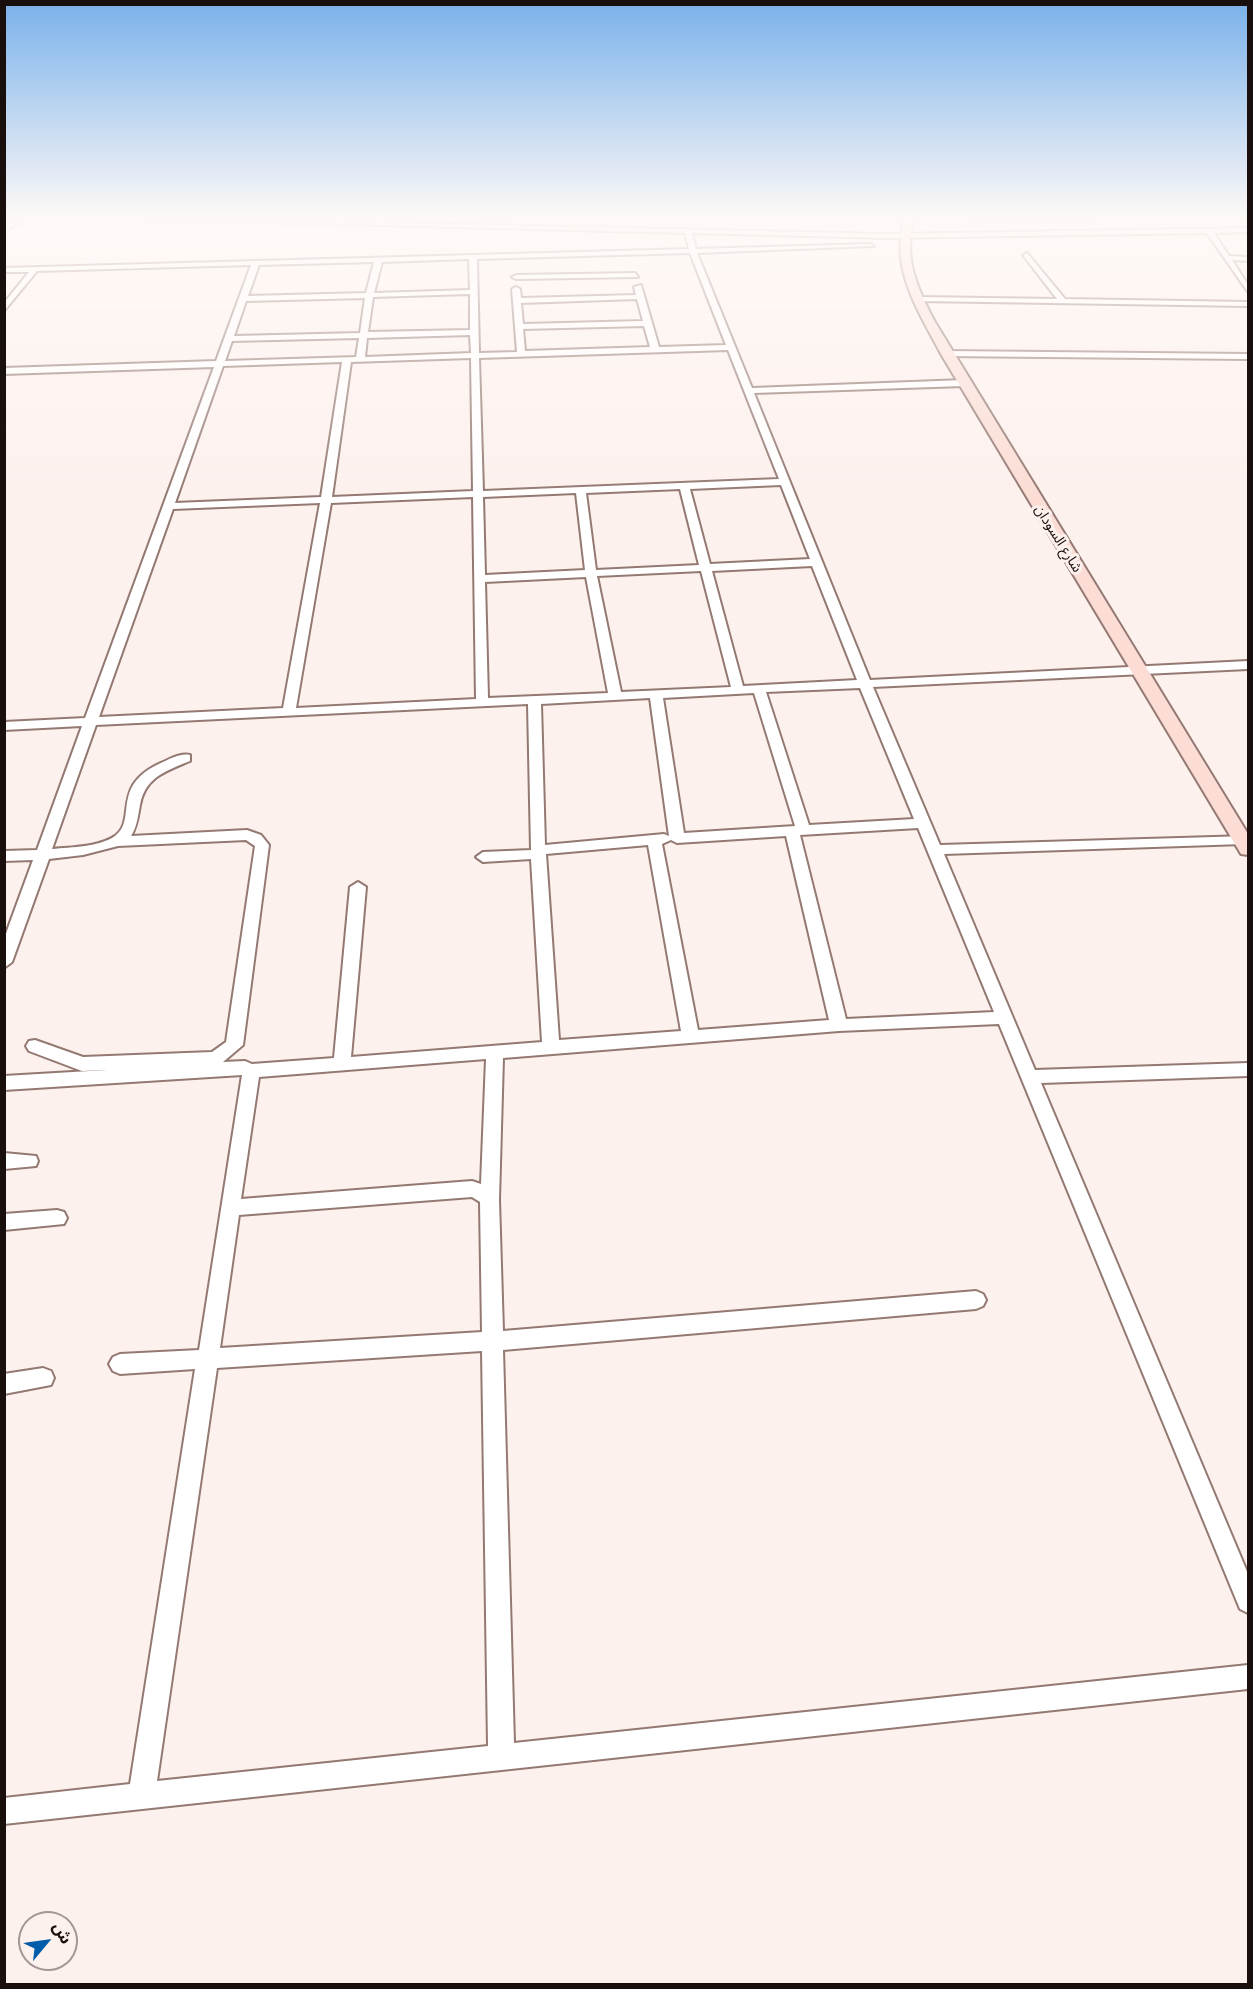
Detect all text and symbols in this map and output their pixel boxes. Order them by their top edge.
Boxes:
street label: شارع السودان [1031,502,1085,576]
north arrow [18,1911,78,1971]
text: ش [50,1919,75,1947]

